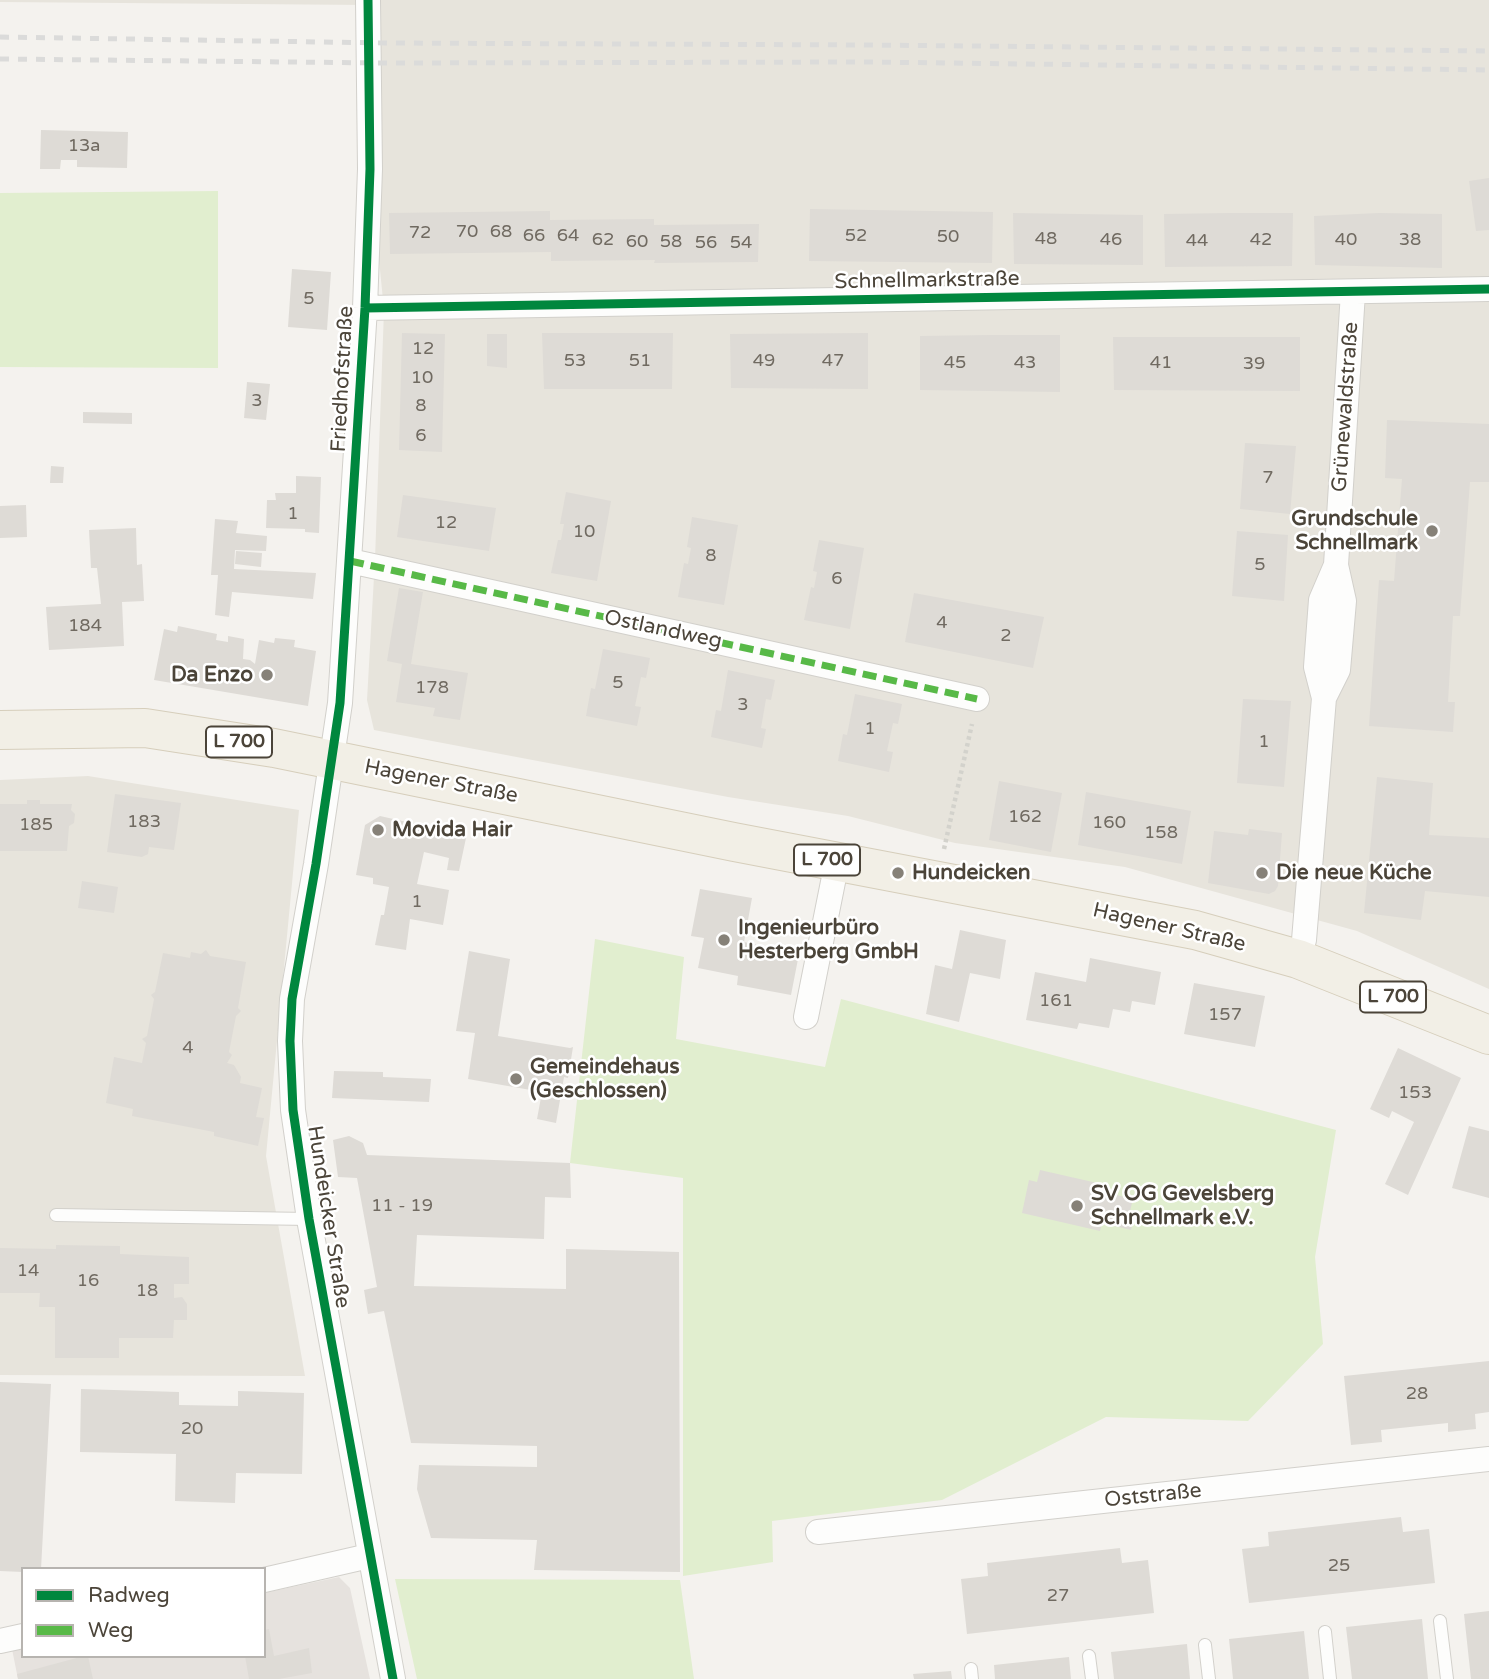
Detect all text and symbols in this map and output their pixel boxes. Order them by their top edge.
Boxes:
house number: 13a [68,135,100,157]
house number: 70 [456,221,478,243]
house number: 68 [490,221,512,243]
house number: 72 [409,222,431,244]
house number: 66 [523,225,545,247]
house number: 64 [557,225,579,247]
house number: 52 [845,225,867,247]
house number: 50 [937,226,959,248]
house number: 48 [1035,228,1057,250]
house number: 62 [592,229,614,251]
house number: 46 [1100,229,1122,251]
house number: 42 [1250,229,1272,251]
house number: 40 [1335,229,1357,251]
house number: 38 [1399,229,1421,251]
house number: 44 [1186,230,1208,252]
house number: 60 [626,231,648,253]
house number: 58 [660,231,682,253]
house number: 56 [695,232,717,254]
house number: 54 [730,232,752,254]
street label: Schnellmarkstraße [834,267,1020,295]
house number: 5 [303,288,315,310]
street label: Friedhofstraße [327,305,359,453]
street label: Grünewaldstraße [1327,321,1365,493]
house number: 12 [412,338,434,360]
house number: 53 [564,350,586,372]
house number: 51 [629,350,651,372]
house number: 49 [753,350,775,372]
house number: 47 [822,350,844,372]
house number: 45 [944,352,966,374]
house number: 43 [1014,352,1036,374]
house number: 41 [1150,352,1172,374]
house number: 39 [1243,353,1265,375]
house number: 10 [411,367,433,389]
house number: 3 [251,390,263,412]
house number: 8 [415,395,427,417]
house number: 6 [415,425,427,447]
house number: 7 [1262,467,1274,489]
house number: 1 [287,503,299,525]
place label: Grundschule Schnellmark [1291,506,1418,556]
house number: 12 [435,512,457,534]
house number: 10 [573,521,595,543]
marker: Grundschule Schnellmark [1424,523,1440,539]
house number: 8 [705,545,717,567]
house number: 5 [1254,554,1266,576]
house number: 6 [831,568,843,590]
street label: Ostlandweg [602,605,724,655]
house number: 4 [936,612,948,634]
house number: 184 [68,615,102,637]
house number: 2 [1000,625,1012,647]
place label: Da Enzo [171,662,253,688]
marker: Da Enzo [259,667,275,683]
house number: 5 [612,672,624,694]
house number: 178 [415,677,449,699]
house number: 3 [737,694,749,716]
house number: 1 [864,718,876,740]
road number: L 700 [206,726,272,758]
house number: 1 [1258,731,1270,753]
street label: Hagener Straße [362,755,520,809]
house number: 162 [1008,806,1042,828]
house number: 183 [127,811,161,833]
house number: 160 [1092,812,1126,834]
house number: 185 [19,814,53,836]
place label: Movida Hair [392,817,512,843]
marker: Movida Hair [370,822,386,838]
house number: 158 [1144,822,1178,844]
road number: L 700 [794,845,860,876]
place label: Hundeicken [912,860,1031,886]
place label: Die neue Küche [1276,860,1432,886]
marker: Hundeicken [890,865,906,881]
marker: Die neue Küche [1254,865,1270,881]
house number: 1 [411,891,423,913]
street label: Hagener Straße [1090,898,1248,958]
place label: Ingenieurbüro Hesterberg GmbH [738,915,919,965]
marker: Ingenieurbüro Hesterberg GmbH [716,932,732,948]
road number: L 700 [1360,981,1426,1012]
house number: 161 [1039,990,1073,1012]
house number: 157 [1208,1004,1242,1026]
house number: 4 [182,1037,194,1059]
place label: Gemeindehaus (Geschlossen) [530,1054,679,1104]
marker: Gemeindehaus (Geschlossen) [508,1071,524,1087]
house number: 153 [1398,1082,1432,1104]
street label: Hundeicker Straße [301,1124,355,1310]
place label: SV OG Gevelsberg Schnellmark e.V. [1091,1181,1274,1231]
house number: 11 - 19 [371,1195,433,1217]
marker: SV OG Gevelsberg Schnellmark e.V. [1069,1198,1085,1214]
house number: 14 [17,1260,39,1282]
house number: 16 [77,1270,99,1292]
house number: 18 [136,1280,158,1302]
house number: 28 [1406,1383,1428,1405]
house number: 20 [181,1418,203,1440]
street label: Oststraße [1103,1478,1203,1514]
house number: 25 [1328,1555,1350,1577]
legend [21,1567,266,1658]
text: Radweg [88,1583,170,1608]
house number: 27 [1047,1585,1069,1607]
text: Weg [88,1618,133,1643]

